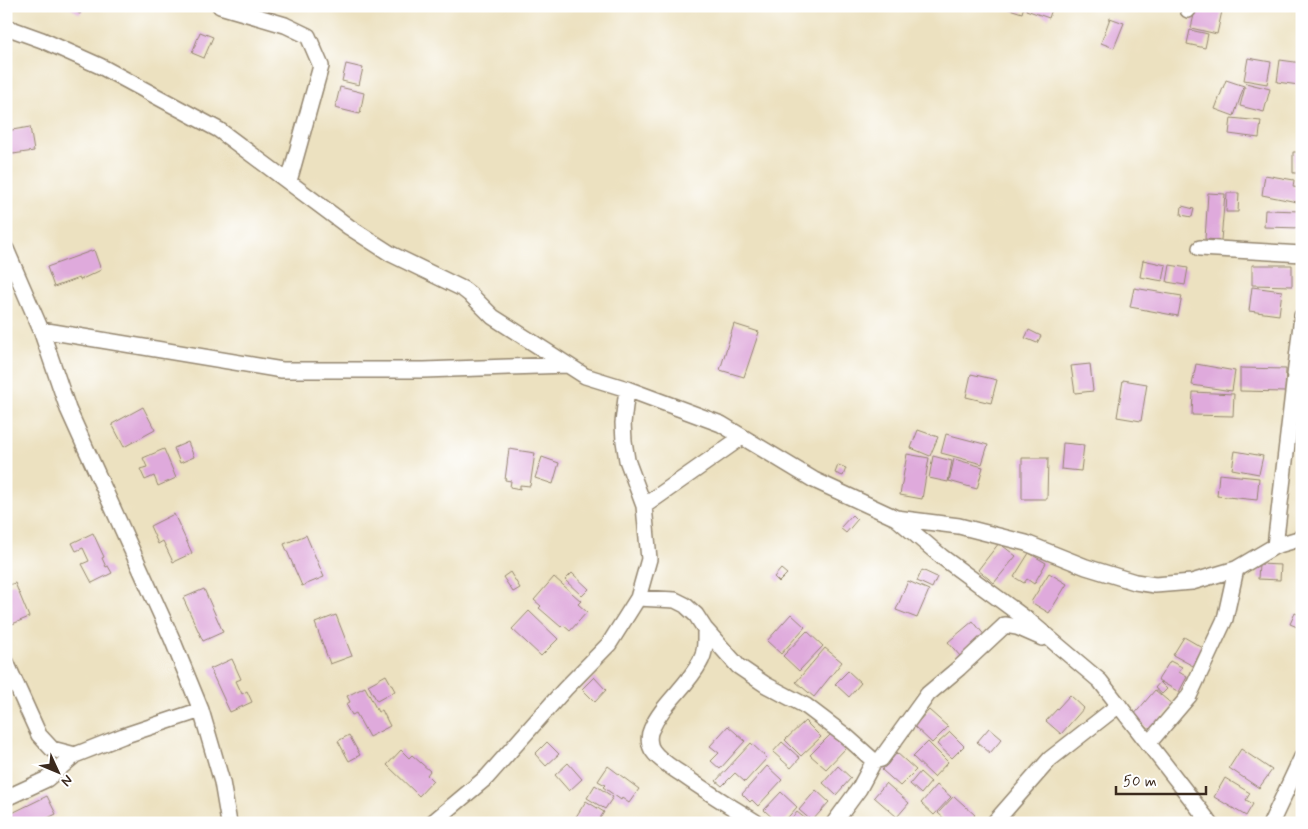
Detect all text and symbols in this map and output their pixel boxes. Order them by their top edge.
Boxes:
north arrow [32,746,82,796]
scale bar [1116,764,1206,796]
text: N [57,771,76,790]
text: 50 m [1123,772,1157,792]

